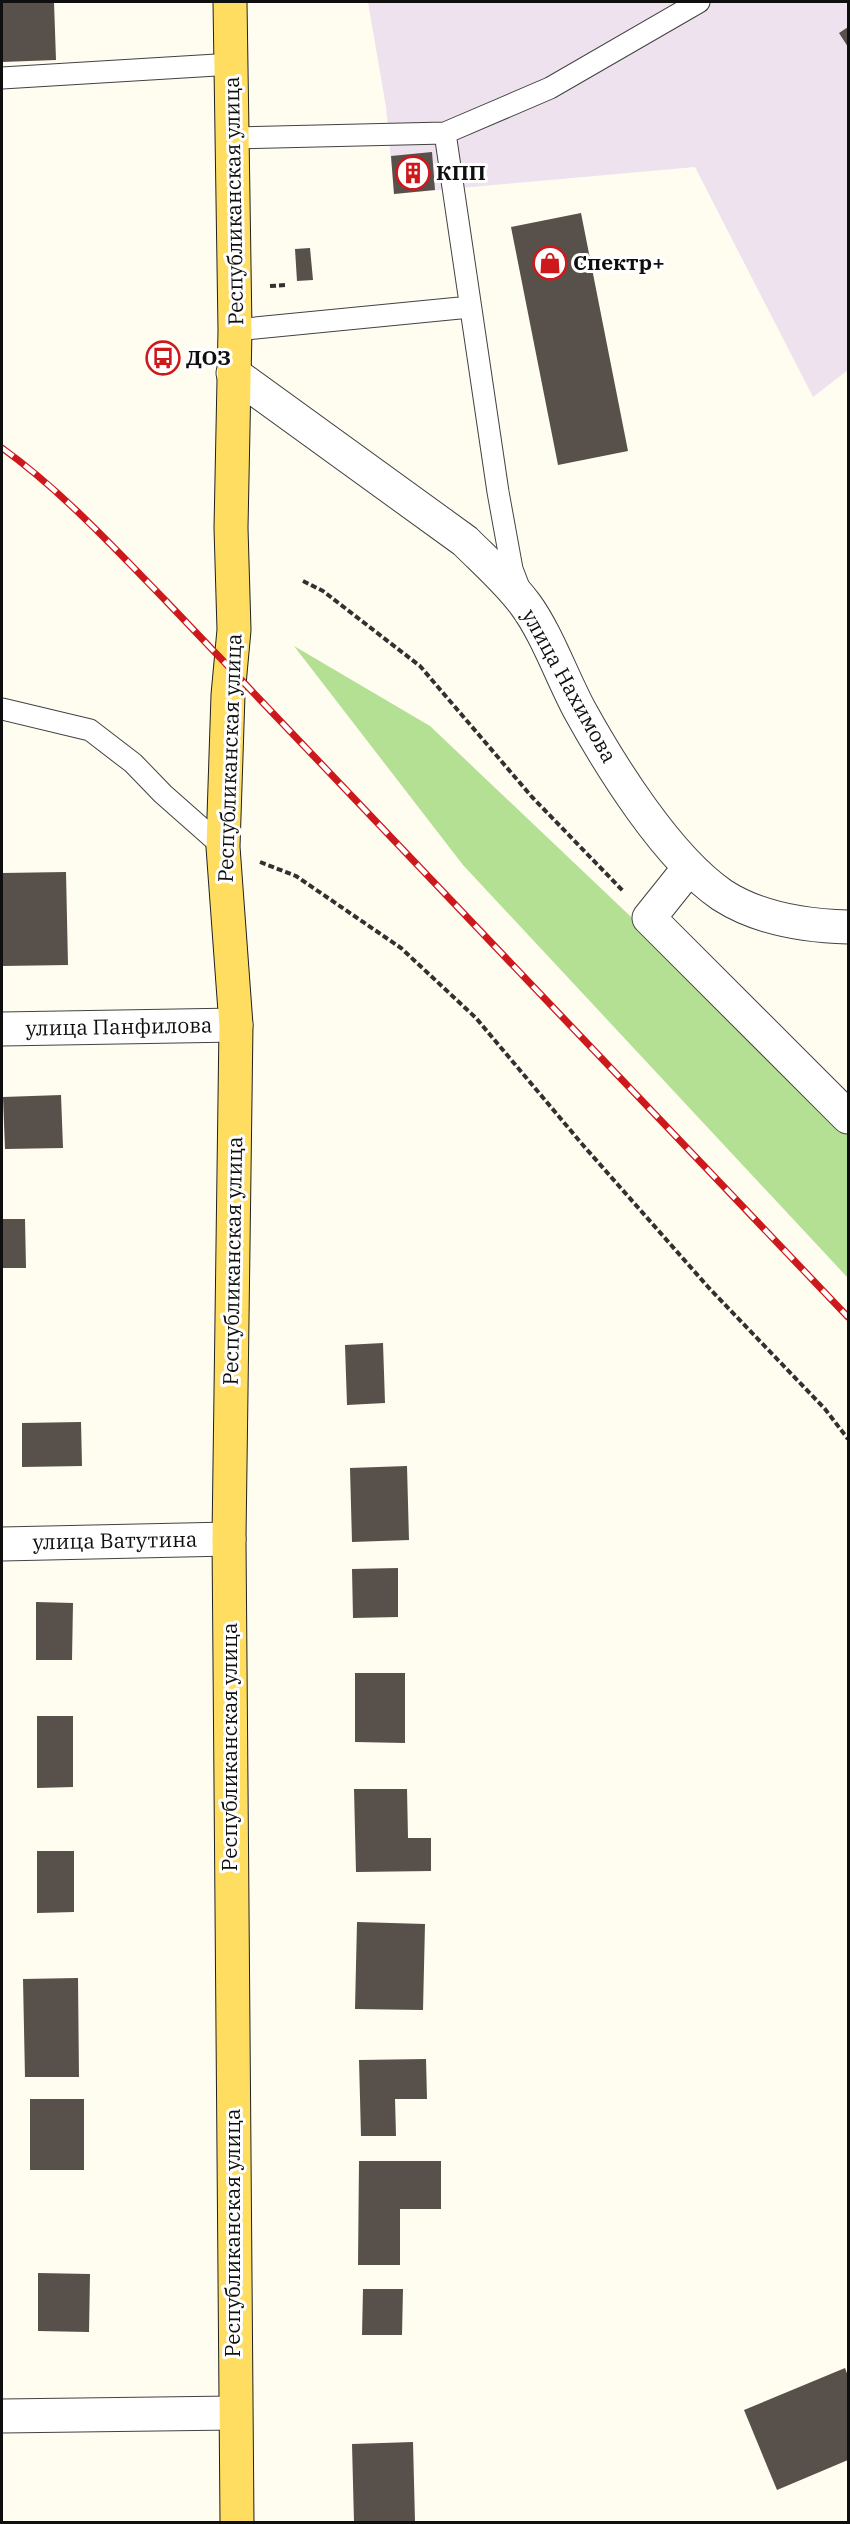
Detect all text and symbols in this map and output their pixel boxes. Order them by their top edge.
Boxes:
street label: Республиканская улица [217,76,249,326]
building icon: КПП [395,155,431,191]
place label: КПП [436,158,486,186]
shop icon: Спектр+ [532,245,568,281]
place label: Спектр+ [573,248,665,276]
bus stop icon: ДОЗ [145,340,181,376]
place label: ДОЗ [186,343,231,371]
street label: улица Нахимова [516,604,624,767]
street label: Республиканская улица [211,633,247,883]
street label: улица Панфилова [25,1010,213,1042]
street label: Республиканская улица [216,1136,248,1386]
street label: улица Ватутина [32,1525,198,1555]
street label: Республиканская улица [215,1623,243,1871]
street label: Республиканская улица [218,2109,246,2357]

